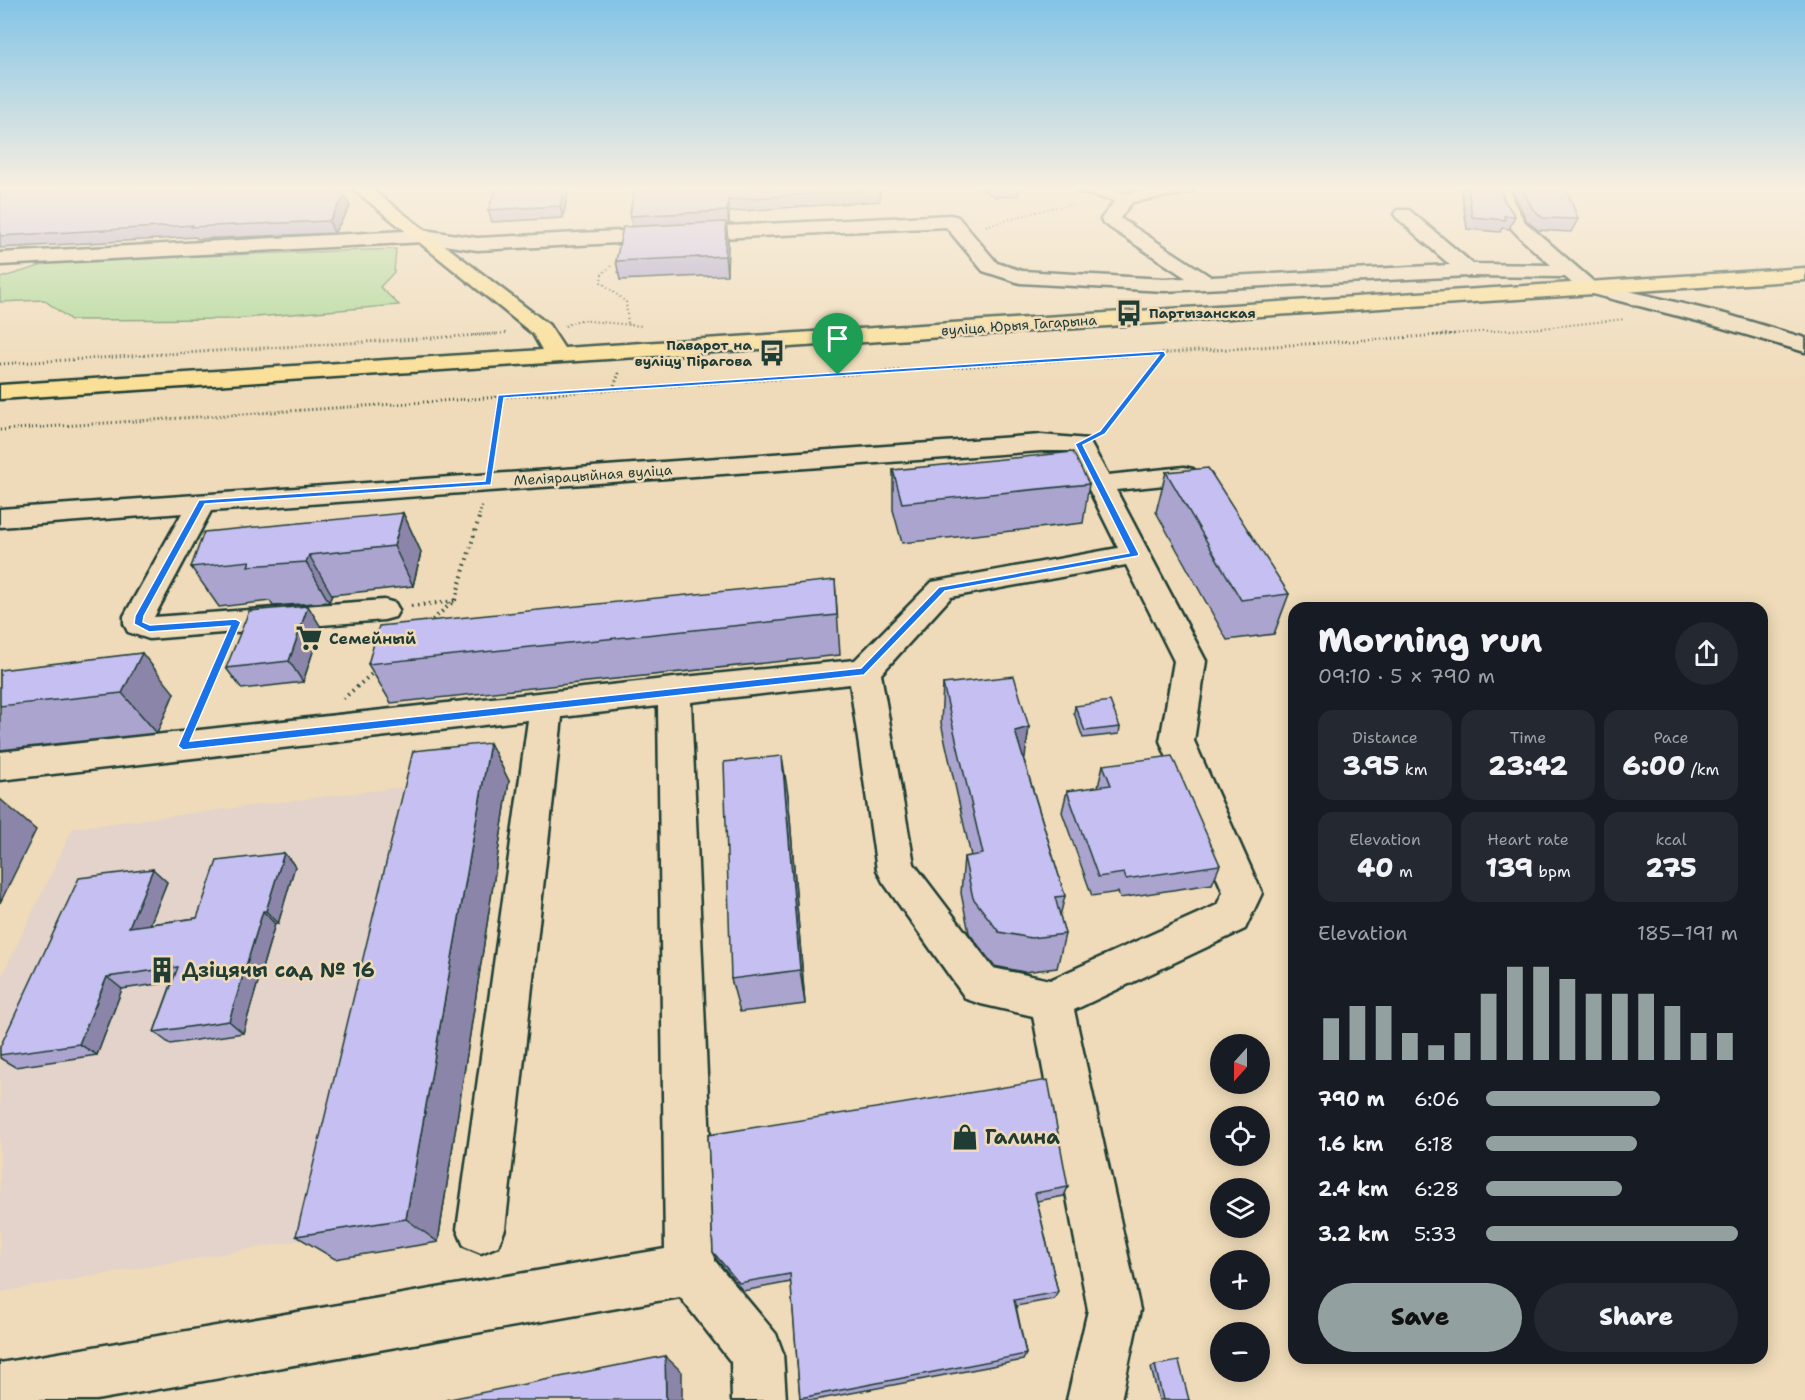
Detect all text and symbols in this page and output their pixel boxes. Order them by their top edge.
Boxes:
bus stop icon: Партызанская [1114,298,1144,328]
place label: Партызанская [1149,304,1256,322]
street label: вуліца Юрыя Гагарына [941,311,1098,339]
pin [812,313,863,375]
icon: arrive [821,322,854,355]
place label: Паварот на вуліцу Пірагова [635,336,752,370]
bus stop icon: Паварот на вуліцу Пірагова [757,338,787,368]
street label: Меліярацыйная вуліца [513,460,673,490]
text: Morning run [1318,618,1542,663]
button: share [1675,622,1738,685]
supermarket icon: Семейный [294,623,324,653]
place label: Семейный [329,628,416,649]
text: 09:10 · 5 × 790 m [1318,663,1495,689]
text: Distance [1352,727,1418,748]
text: Time [1510,727,1546,748]
text: Pace [1653,727,1689,748]
text: 3.95 [1343,748,1399,783]
text: 23:42 [1488,748,1568,783]
text: 6:00 [1623,748,1685,783]
text: km [1399,759,1427,780]
text: /km [1685,759,1719,780]
text: Elevation [1349,829,1421,850]
text: Heart rate [1487,829,1569,850]
text: kcal [1655,829,1687,850]
text: 40 [1357,850,1394,885]
text: 139 [1485,850,1533,885]
text: 275 [1645,850,1697,885]
text: m [1394,861,1413,882]
text: bpm [1533,861,1571,882]
text: Elevation [1318,920,1408,946]
text: 185–191 m [1637,920,1738,946]
building icon: Дзіцячы сад № 16 [147,955,177,985]
place label: Дзіцячы сад № 16 [182,957,375,983]
north arrow [1210,1034,1270,1094]
map controls [1210,1034,1270,1382]
text: 790 m [1318,1086,1385,1112]
text: 6:06 [1414,1086,1460,1112]
button: locate [1210,1106,1270,1166]
shop icon: Галина [950,1122,980,1152]
place label: Галина [985,1124,1060,1150]
text: 1.6 km [1318,1131,1384,1157]
text: 6:18 [1414,1131,1453,1157]
text: 2.4 km [1318,1176,1388,1202]
text: 6:28 [1414,1176,1459,1202]
button: layers [1210,1178,1270,1238]
text: 3.2 km [1318,1221,1389,1247]
text: 5:33 [1414,1221,1457,1247]
button: + [1210,1250,1270,1310]
button: Save [1318,1283,1522,1352]
button: Share [1534,1283,1738,1352]
button: − [1210,1322,1270,1382]

